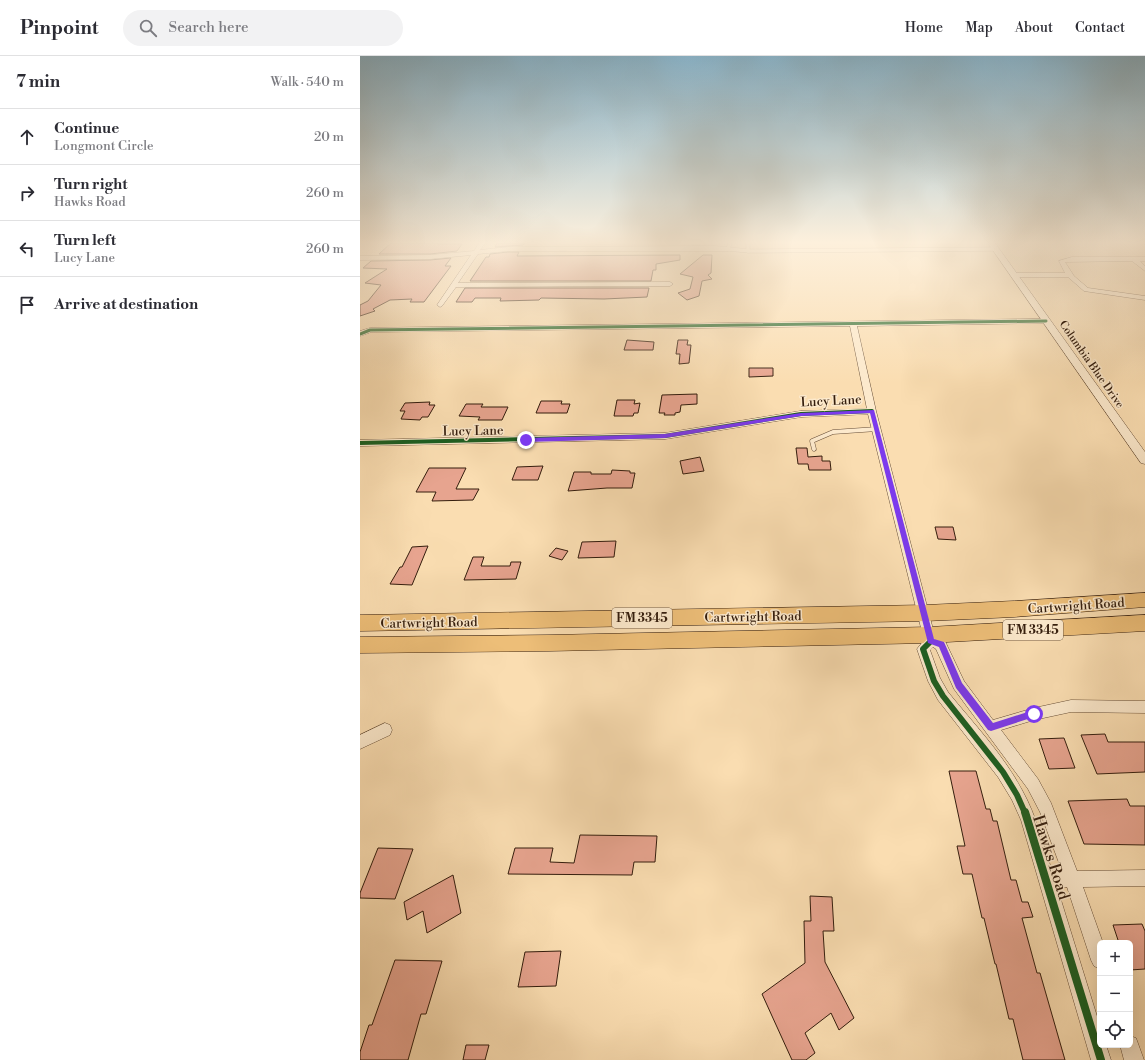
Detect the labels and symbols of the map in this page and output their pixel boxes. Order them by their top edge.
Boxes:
street label: Columbia Blue Drive [1056,318,1127,411]
street label: Lucy Lane [800,391,862,411]
street label: Lucy Lane [442,422,504,440]
route end [517,431,535,449]
street label: Cartwright Road [1027,595,1126,617]
road number: FM 3345 [612,608,672,628]
street label: Cartwright Road [704,608,802,626]
street label: Cartwright Road [380,614,478,632]
road number: FM 3345 [1003,620,1063,640]
route start [1025,705,1043,723]
street label: Hawks Road [1028,812,1074,902]

